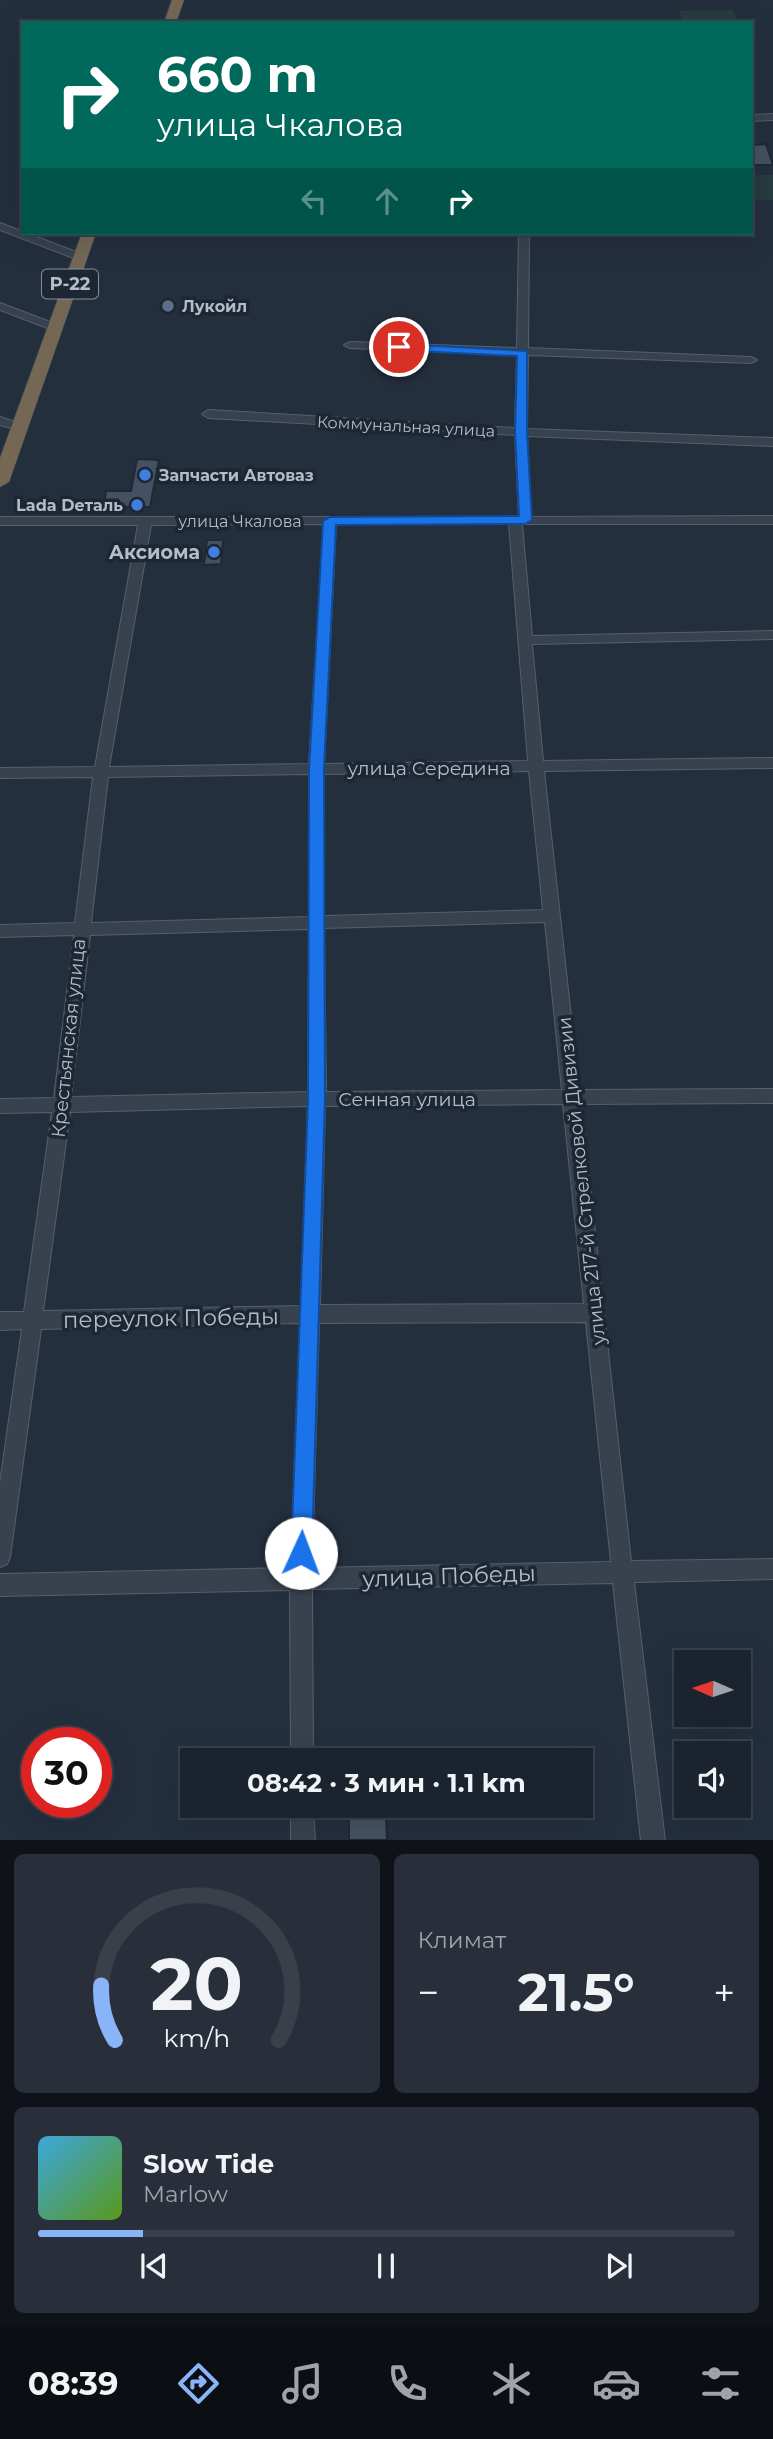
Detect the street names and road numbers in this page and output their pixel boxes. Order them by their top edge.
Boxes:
road number: Р-22 [42,270,98,298]
street label: Коммунальная улица [316,412,496,441]
street label: улица Чкалова [177,512,302,531]
street label: улица Середина [346,757,511,780]
street label: Крестьянская улица [47,937,90,1139]
street label: улица 217-й Стрелковой Дивизии [553,1016,610,1347]
street label: Сенная улица [338,1088,476,1111]
street label: переулок Победы [63,1302,279,1334]
street label: улица Победы [361,1559,536,1593]

